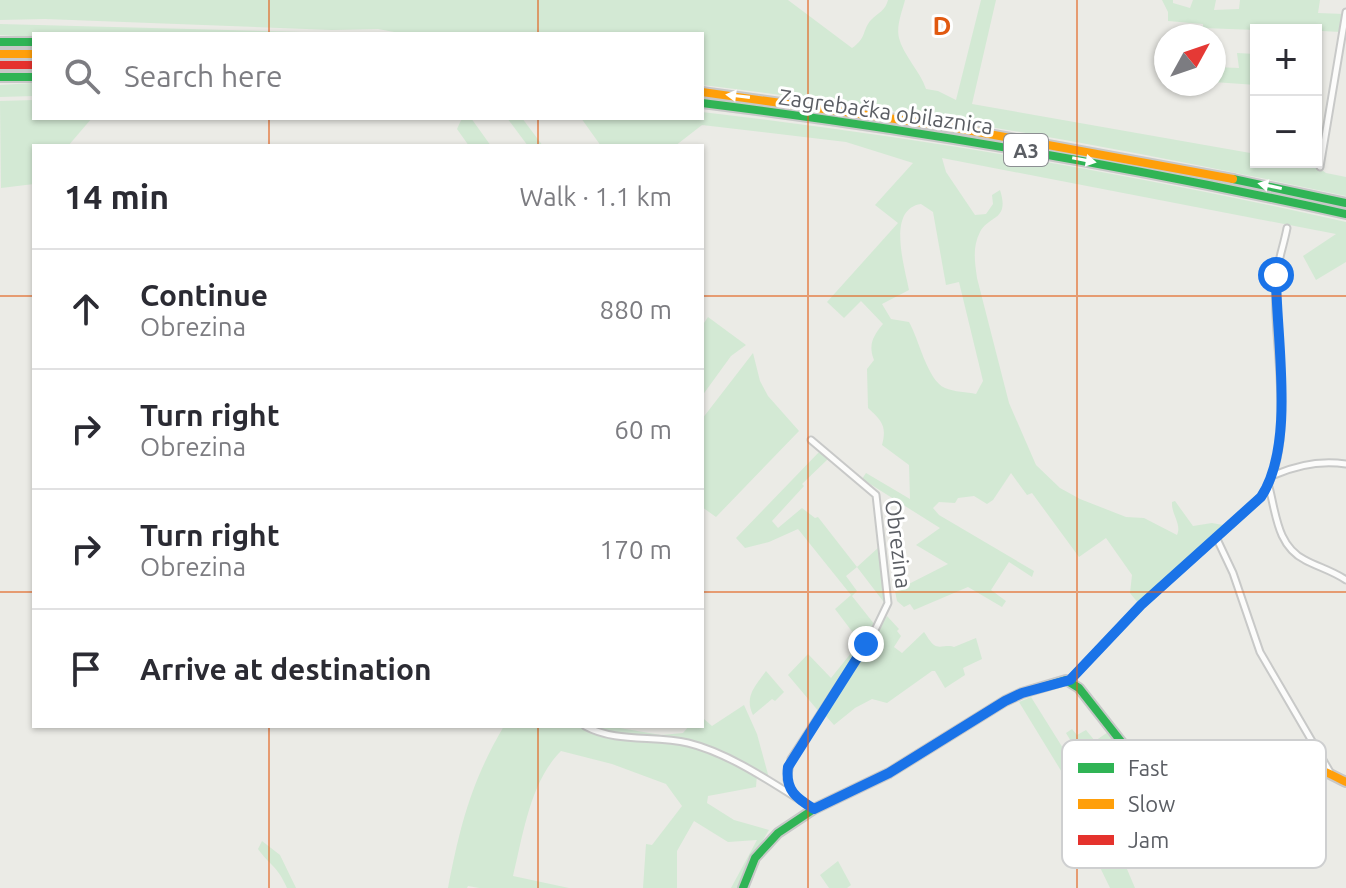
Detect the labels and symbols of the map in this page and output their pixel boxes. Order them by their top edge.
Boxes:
text: D [933,11,951,40]
north arrow [1154,24,1226,96]
street label: Zagrebačka obilaznica [777,84,995,138]
one-way arrow [725,90,750,103]
road number: A3 [1004,134,1048,166]
one-way arrow [1071,155,1096,167]
one-way arrow [1257,180,1282,192]
route start [1258,257,1294,293]
street label: Obrezina [881,498,917,590]
route end [848,626,884,662]
legend [1062,740,1326,868]
text: Fast [1128,755,1169,780]
text: Slow [1128,791,1175,816]
text: Jam [1128,827,1169,852]

